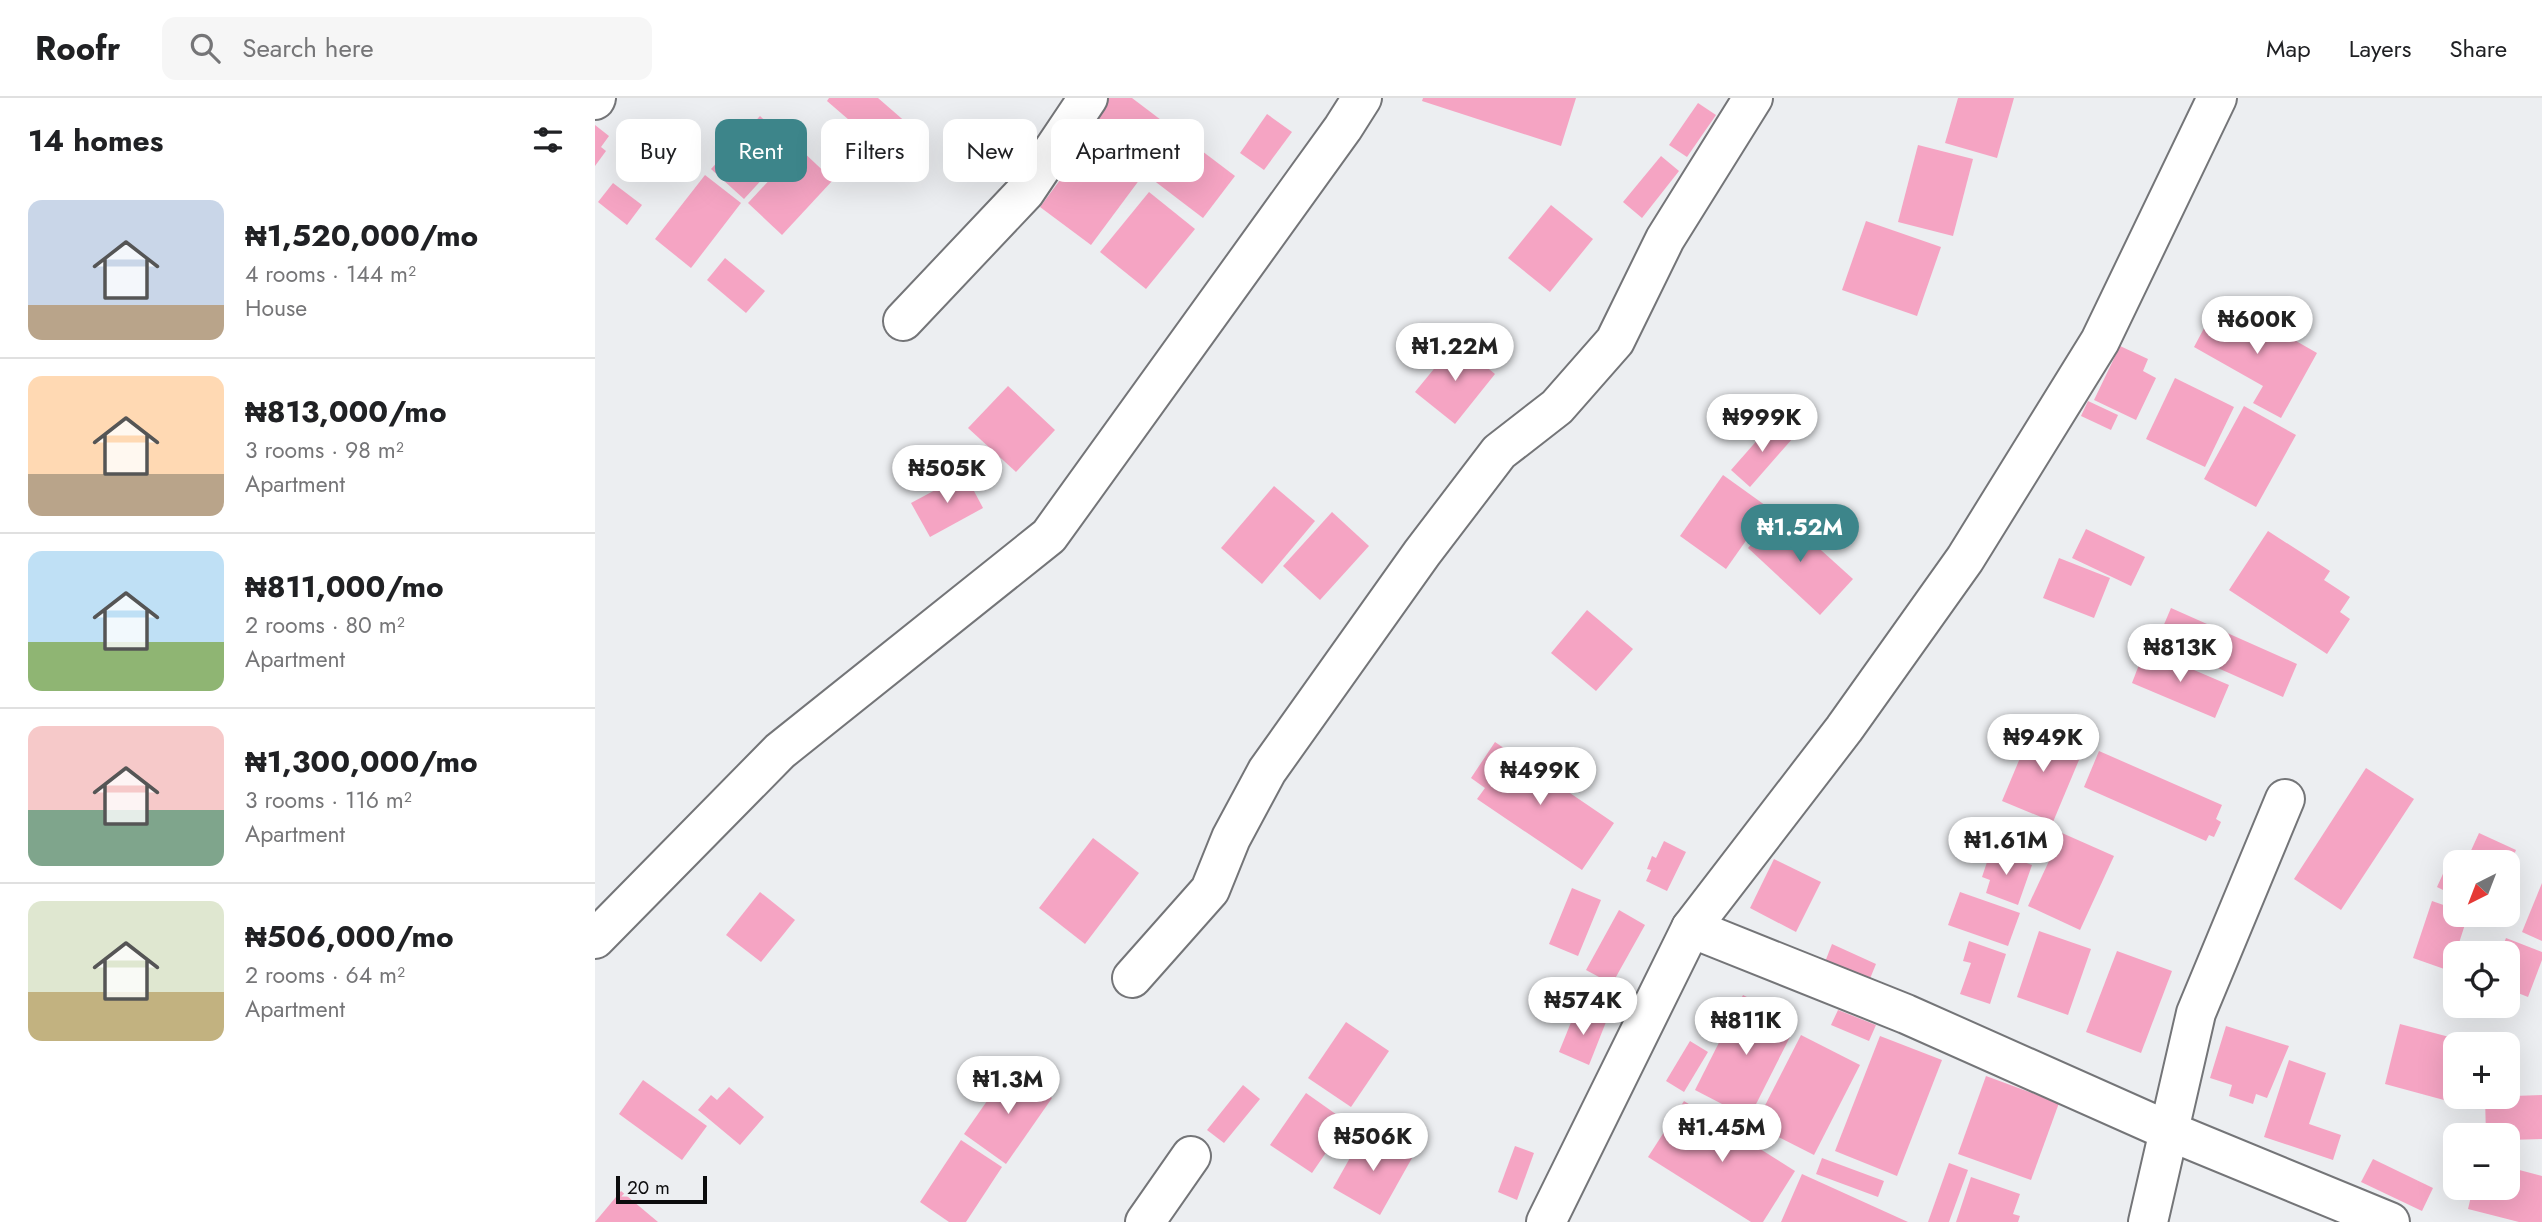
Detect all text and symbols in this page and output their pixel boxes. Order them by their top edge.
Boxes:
search box [162,17,652,80]
text: Roofr [35,25,120,72]
icon: search [186,29,224,67]
text: Search here [242,29,374,67]
text: Map [2266,31,2311,66]
text: Layers [2349,31,2411,66]
text: Share [2449,31,2507,66]
text: 14 homes [28,119,163,162]
chip: Buy [616,119,701,182]
chip: Rent [715,119,807,182]
chip: Filters [821,119,929,182]
chip: New [943,119,1037,182]
chip: Apartment [1051,119,1204,182]
icon: filters [529,121,567,159]
text: ₦1,520,000/mo [245,214,478,257]
icon: home [84,228,168,312]
text: 4 rooms · 144 m² [245,257,416,291]
text: House [245,291,307,325]
pin: ₦600K [2208,296,2306,356]
text: ₦600K [2218,302,2296,336]
pin: ₦1.22M [1398,324,1512,383]
text: ₦1.22M [1412,329,1498,363]
text: ₦813,000/mo [245,390,447,433]
pin: ₦999K [1713,394,1811,454]
text: ₦999K [1723,400,1801,434]
icon: home [84,404,168,488]
text: 3 rooms · 98 m² [245,433,404,467]
pin: ₦505K [898,446,996,505]
text: ₦505K [908,451,986,485]
text: Apartment [245,467,345,501]
pin: ₦1.52M [1743,504,1857,564]
text: ₦1.52M [1757,510,1843,544]
text: ₦811,000/mo [245,565,444,608]
icon: home [84,579,168,663]
text: 2 rooms · 80 m² [245,608,405,642]
pin: ₦813K [2131,624,2229,684]
text: ₦813K [2143,630,2217,664]
text: Apartment [245,642,345,676]
pin: ₦949K [1994,714,2092,774]
text: ₦949K [2003,720,2083,754]
text: ₦1,300,000/mo [245,740,478,783]
pin: ₦499K [1491,748,1589,807]
text: ₦499K [1500,753,1580,787]
icon: home [84,754,168,838]
text: 3 rooms · 116 m² [245,783,412,817]
text: Apartment [245,817,345,851]
pin: ₦1.61M [1949,818,2063,877]
text: ₦1.61M [1964,823,2048,857]
north arrow [2443,850,2520,928]
map controls [2443,850,2520,1200]
text: ₦506,000/mo [245,915,454,958]
icon: home [84,929,168,1013]
button: locate [2443,941,2520,1018]
text: 2 rooms · 64 m² [245,958,405,992]
pin: ₦574K [1534,978,1632,1037]
text: ₦574K [1544,983,1622,1017]
text: Apartment [245,992,345,1026]
pin: ₦811K [1697,998,1795,1057]
text: ₦811K [1711,1003,1781,1037]
button: + [2443,1032,2520,1109]
pin: ₦1.3M [959,1056,1057,1116]
text: ₦1.3M [973,1062,1043,1096]
pin: ₦1.45M [1665,1104,1779,1164]
text: ₦1.45M [1678,1110,1766,1144]
pin: ₦506K [1324,1114,1422,1173]
text: ₦506K [1334,1119,1412,1153]
button: − [2443,1123,2520,1200]
scale bar [616,1173,707,1205]
text: 20 m [627,1174,670,1201]

